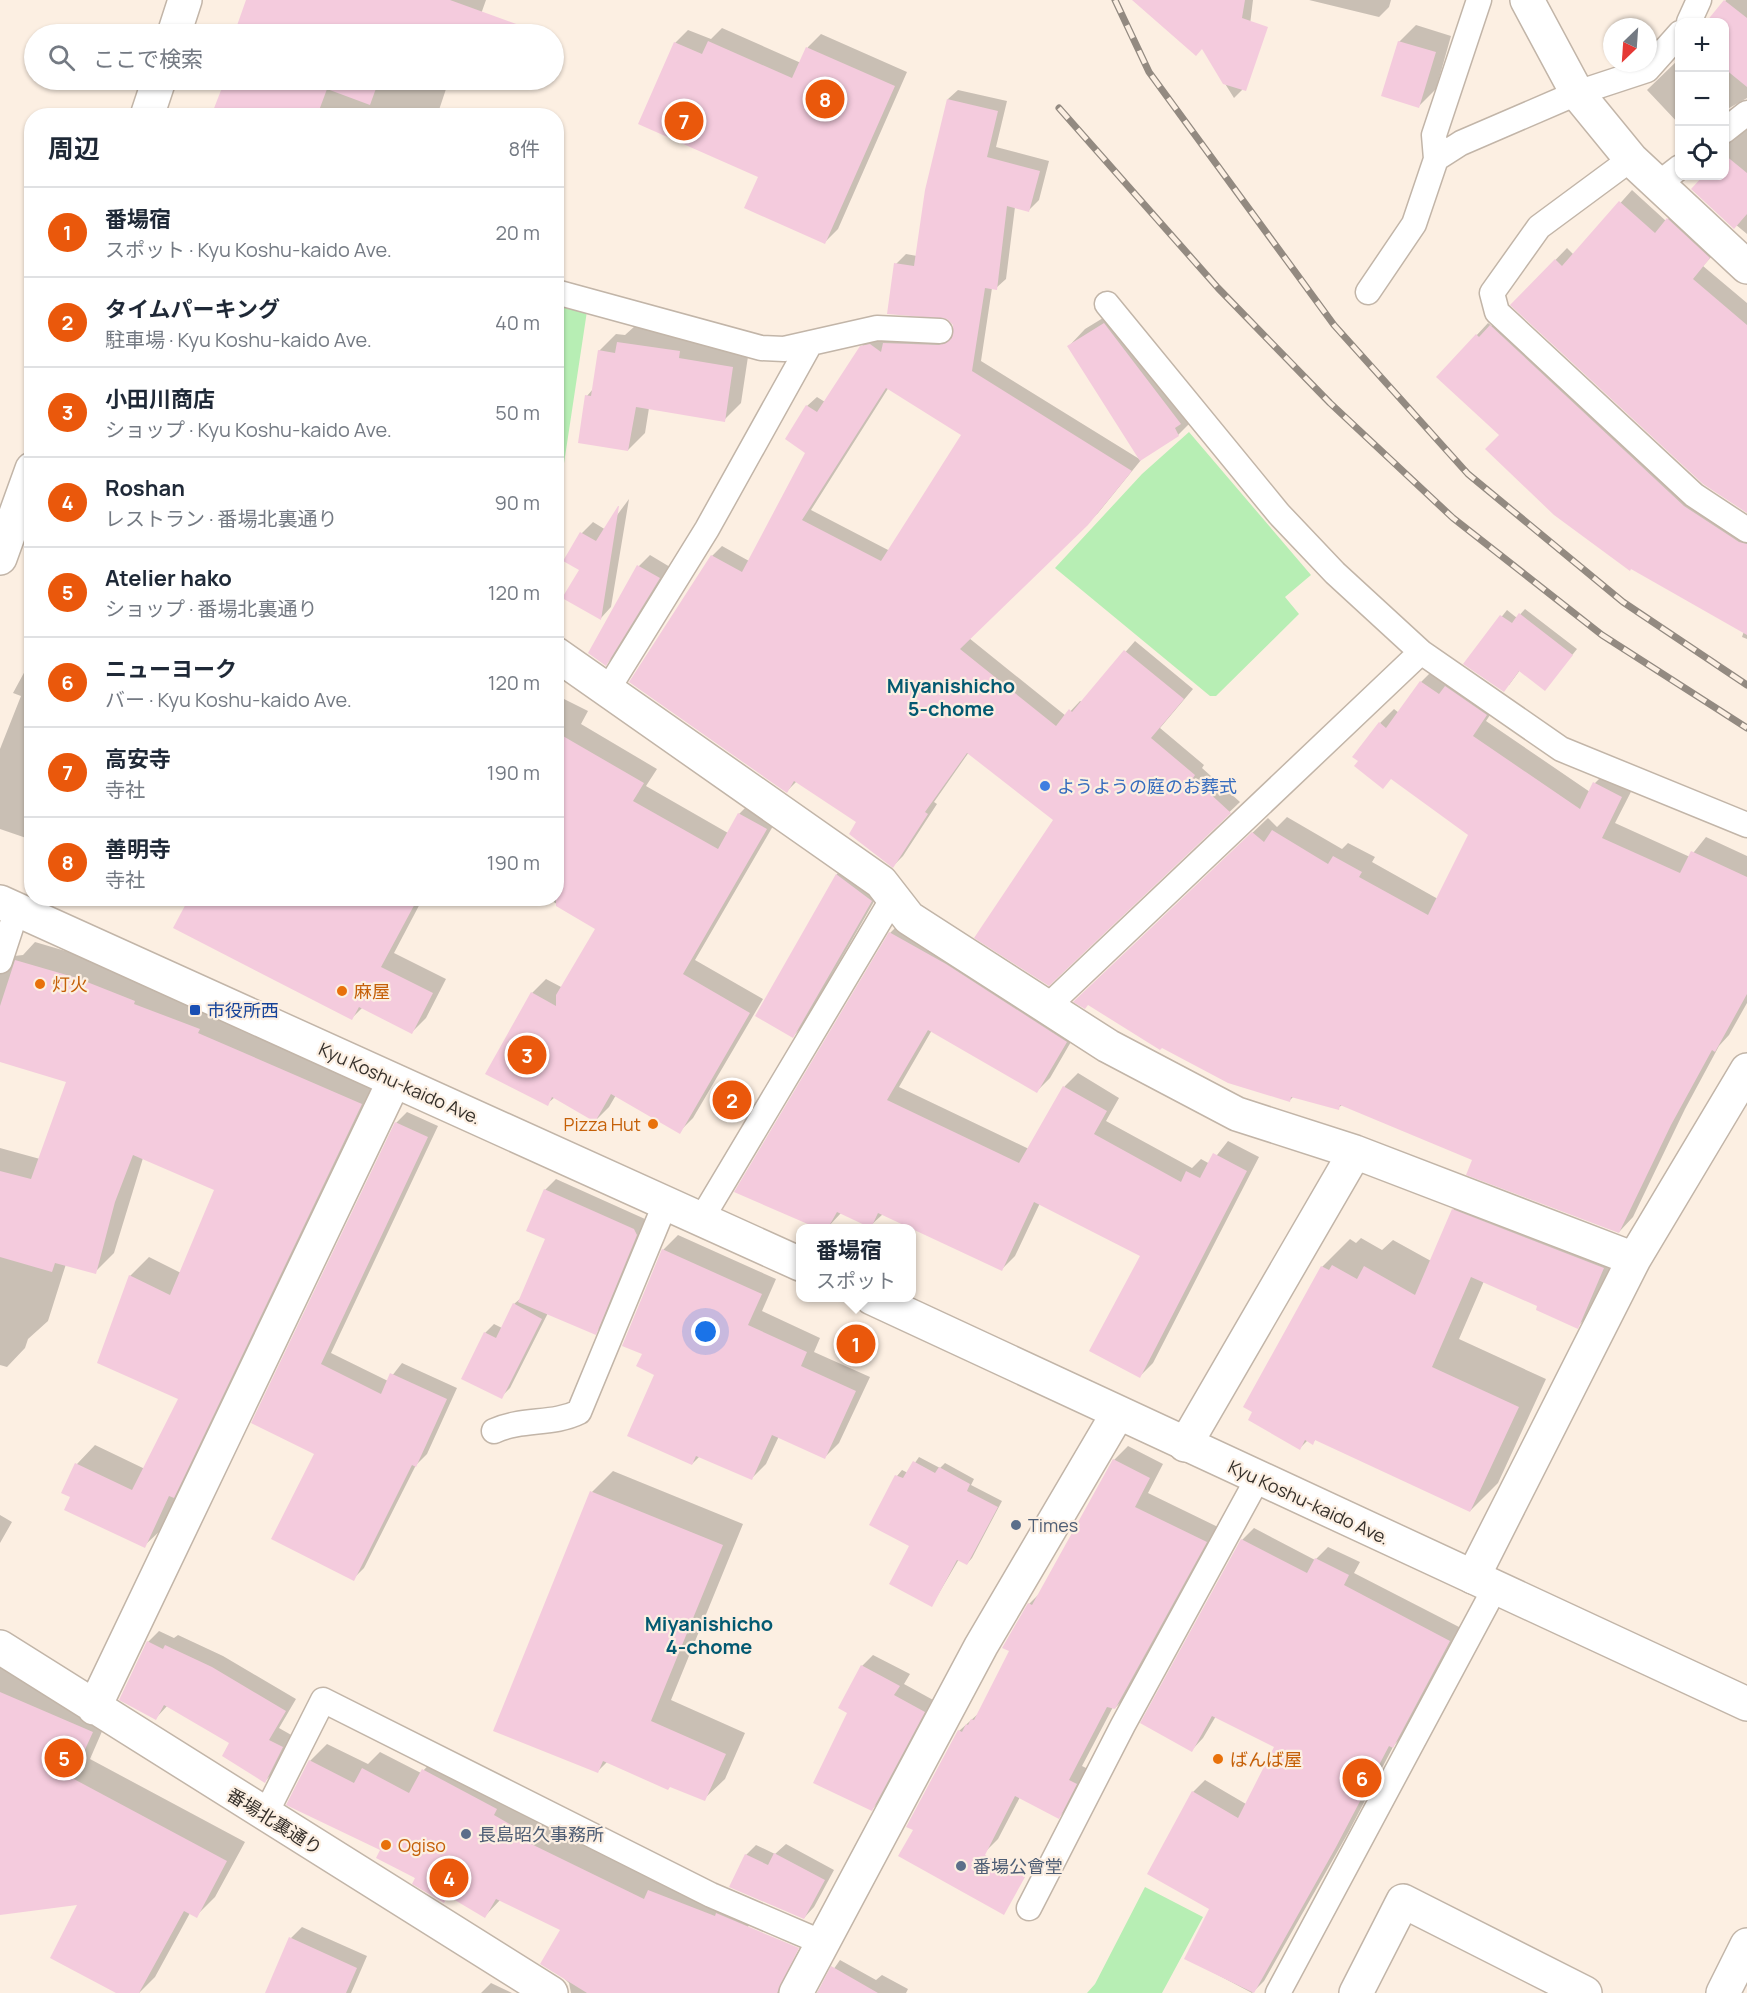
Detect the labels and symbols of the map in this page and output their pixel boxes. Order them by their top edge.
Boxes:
north arrow [1603,18,1657,72]
pin: 8 [806,76,844,122]
pin: 7 [664,98,704,144]
district label: Miyanishicho 5-chome [887,672,1015,722]
place label: ようようの庭のお葬式 [1057,774,1237,798]
marker: ようようの庭のお葬式 [1038,779,1052,793]
place label: 灯火 [52,972,88,996]
marker: 灯火 [33,977,47,991]
place label: 麻屋 [354,979,390,1003]
marker: 麻屋 [335,984,349,998]
place label: 市役所西 [207,998,279,1022]
marker: 市役所西 [188,1003,202,1017]
pin: 3 [508,1032,546,1078]
street label: Kyu Koshu-kaido Ave. [315,1036,485,1130]
pin: 2 [712,1078,752,1122]
place label: Pizza Hut [564,1112,641,1136]
marker: Pizza Hut [646,1117,660,1131]
your location [691,1317,720,1346]
pin: 1 [836,1322,876,1366]
street label: Kyu Koshu-kaido Ave. [1225,1454,1393,1550]
place label: Times [1028,1513,1078,1537]
marker: Times [1009,1518,1023,1532]
district label: Miyanishicho 4-chome [645,1610,773,1660]
pin: 5 [44,1736,84,1780]
place label: ばんば屋 [1230,1747,1302,1771]
marker: ばんば屋 [1211,1752,1225,1766]
pin: 6 [1342,1756,1382,1800]
street label: 番場北裏通り [223,1782,327,1860]
place label: 長島昭久事務所 [478,1822,604,1846]
marker: 長島昭久事務所 [459,1827,473,1841]
place label: Ogiso [398,1833,446,1857]
marker: Ogiso [379,1838,393,1852]
place label: 番場公會堂 [973,1854,1063,1878]
pin: 4 [430,1856,468,1900]
marker: 番場公會堂 [954,1859,968,1873]

